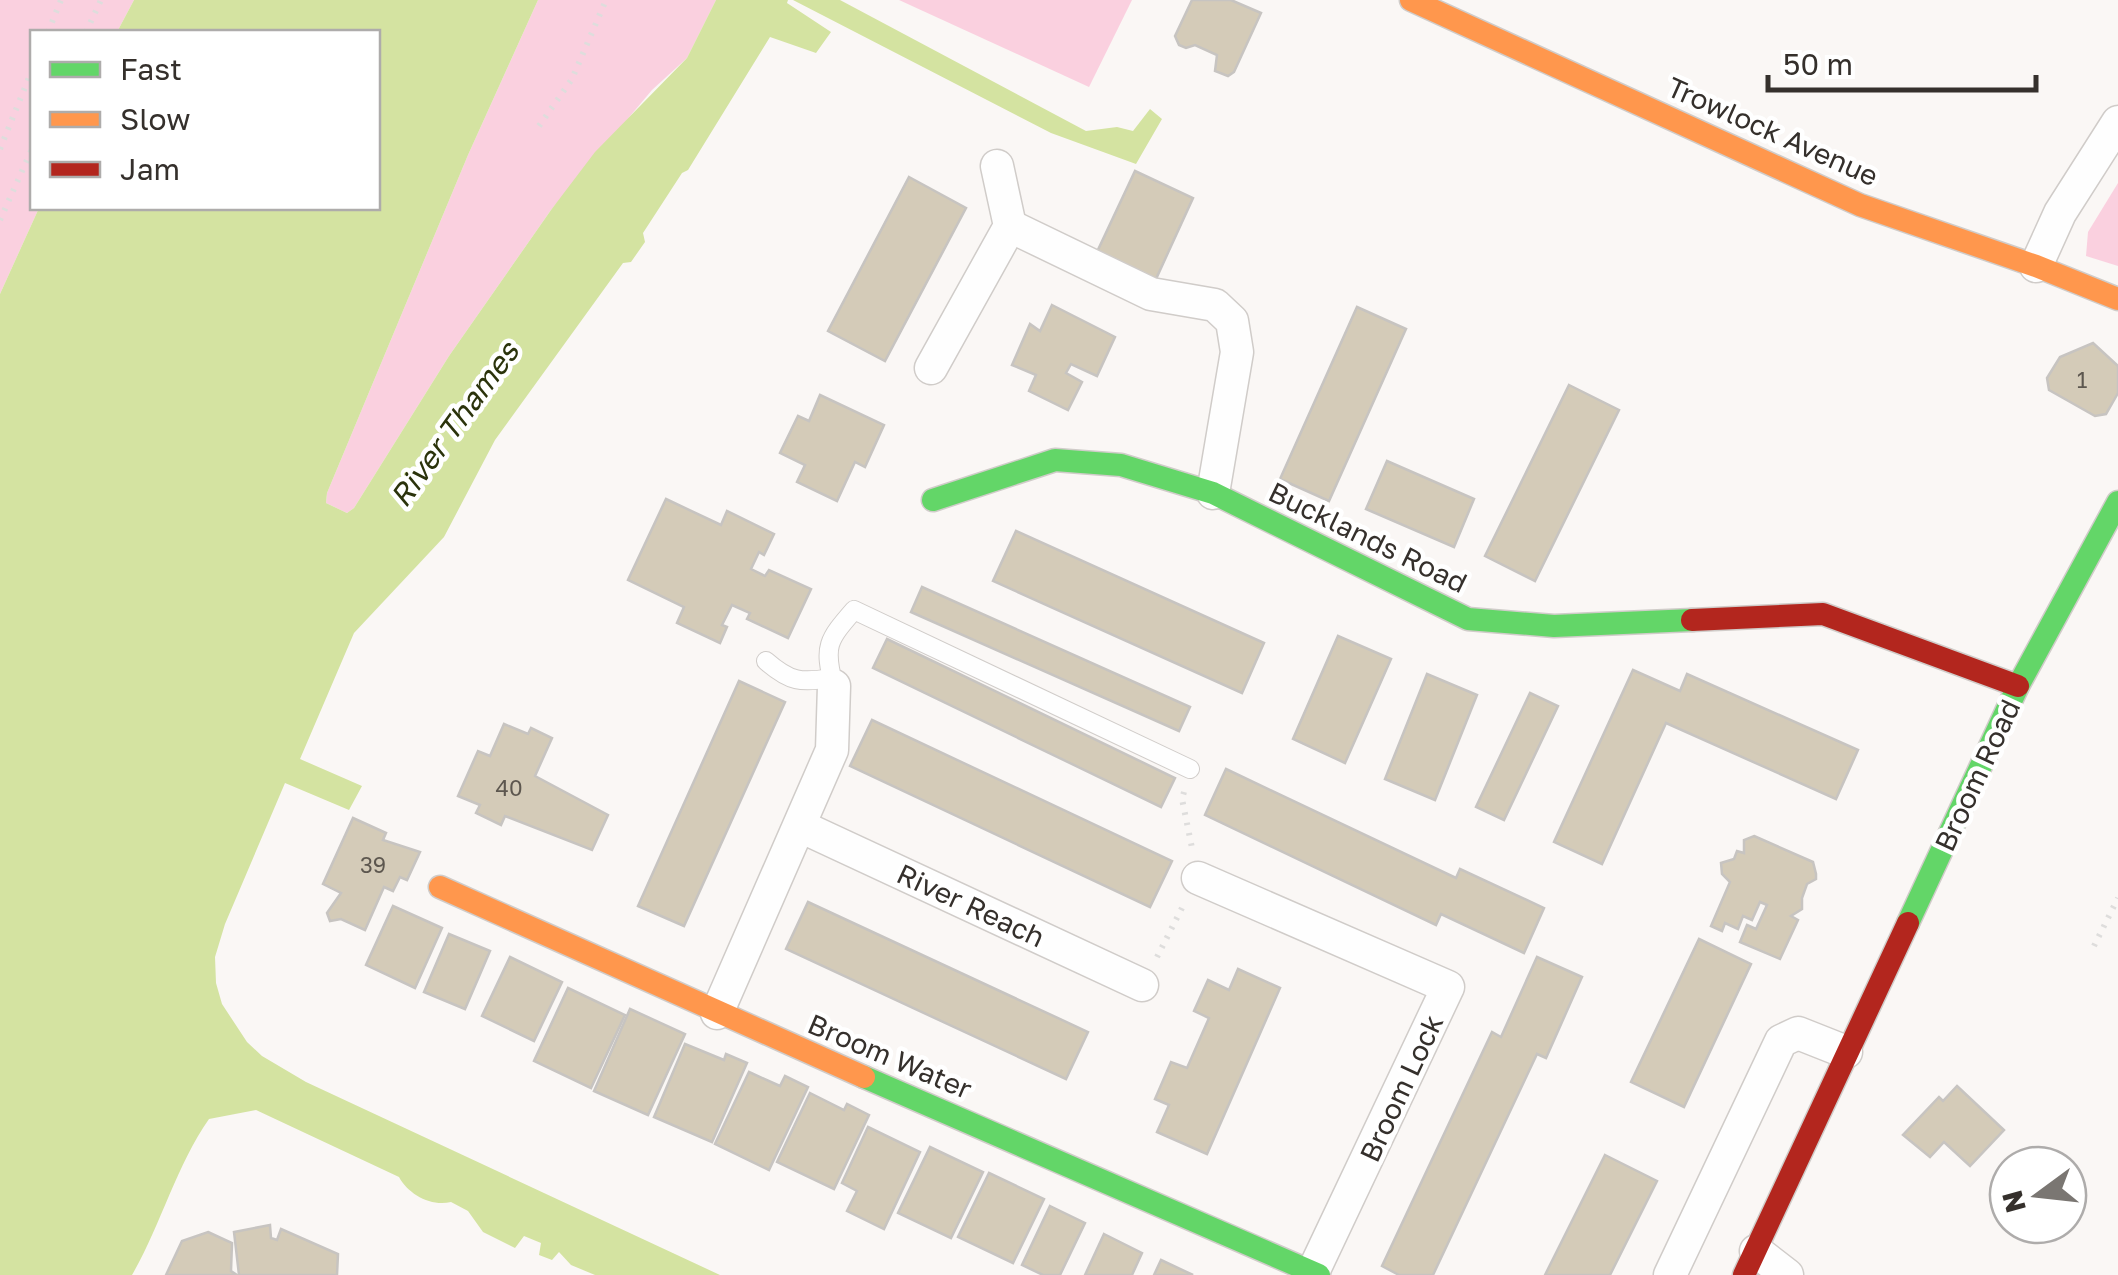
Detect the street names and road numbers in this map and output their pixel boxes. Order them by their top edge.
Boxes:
street label: Trowlock Avenue [1663,70,1883,192]
street label: Bucklands Road [1263,475,1473,599]
street label: Broom Road [1928,694,2026,856]
street label: River Reach [892,856,1050,954]
street label: Broom Water [803,1007,977,1105]
street label: Broom Lock [1353,1009,1449,1167]

